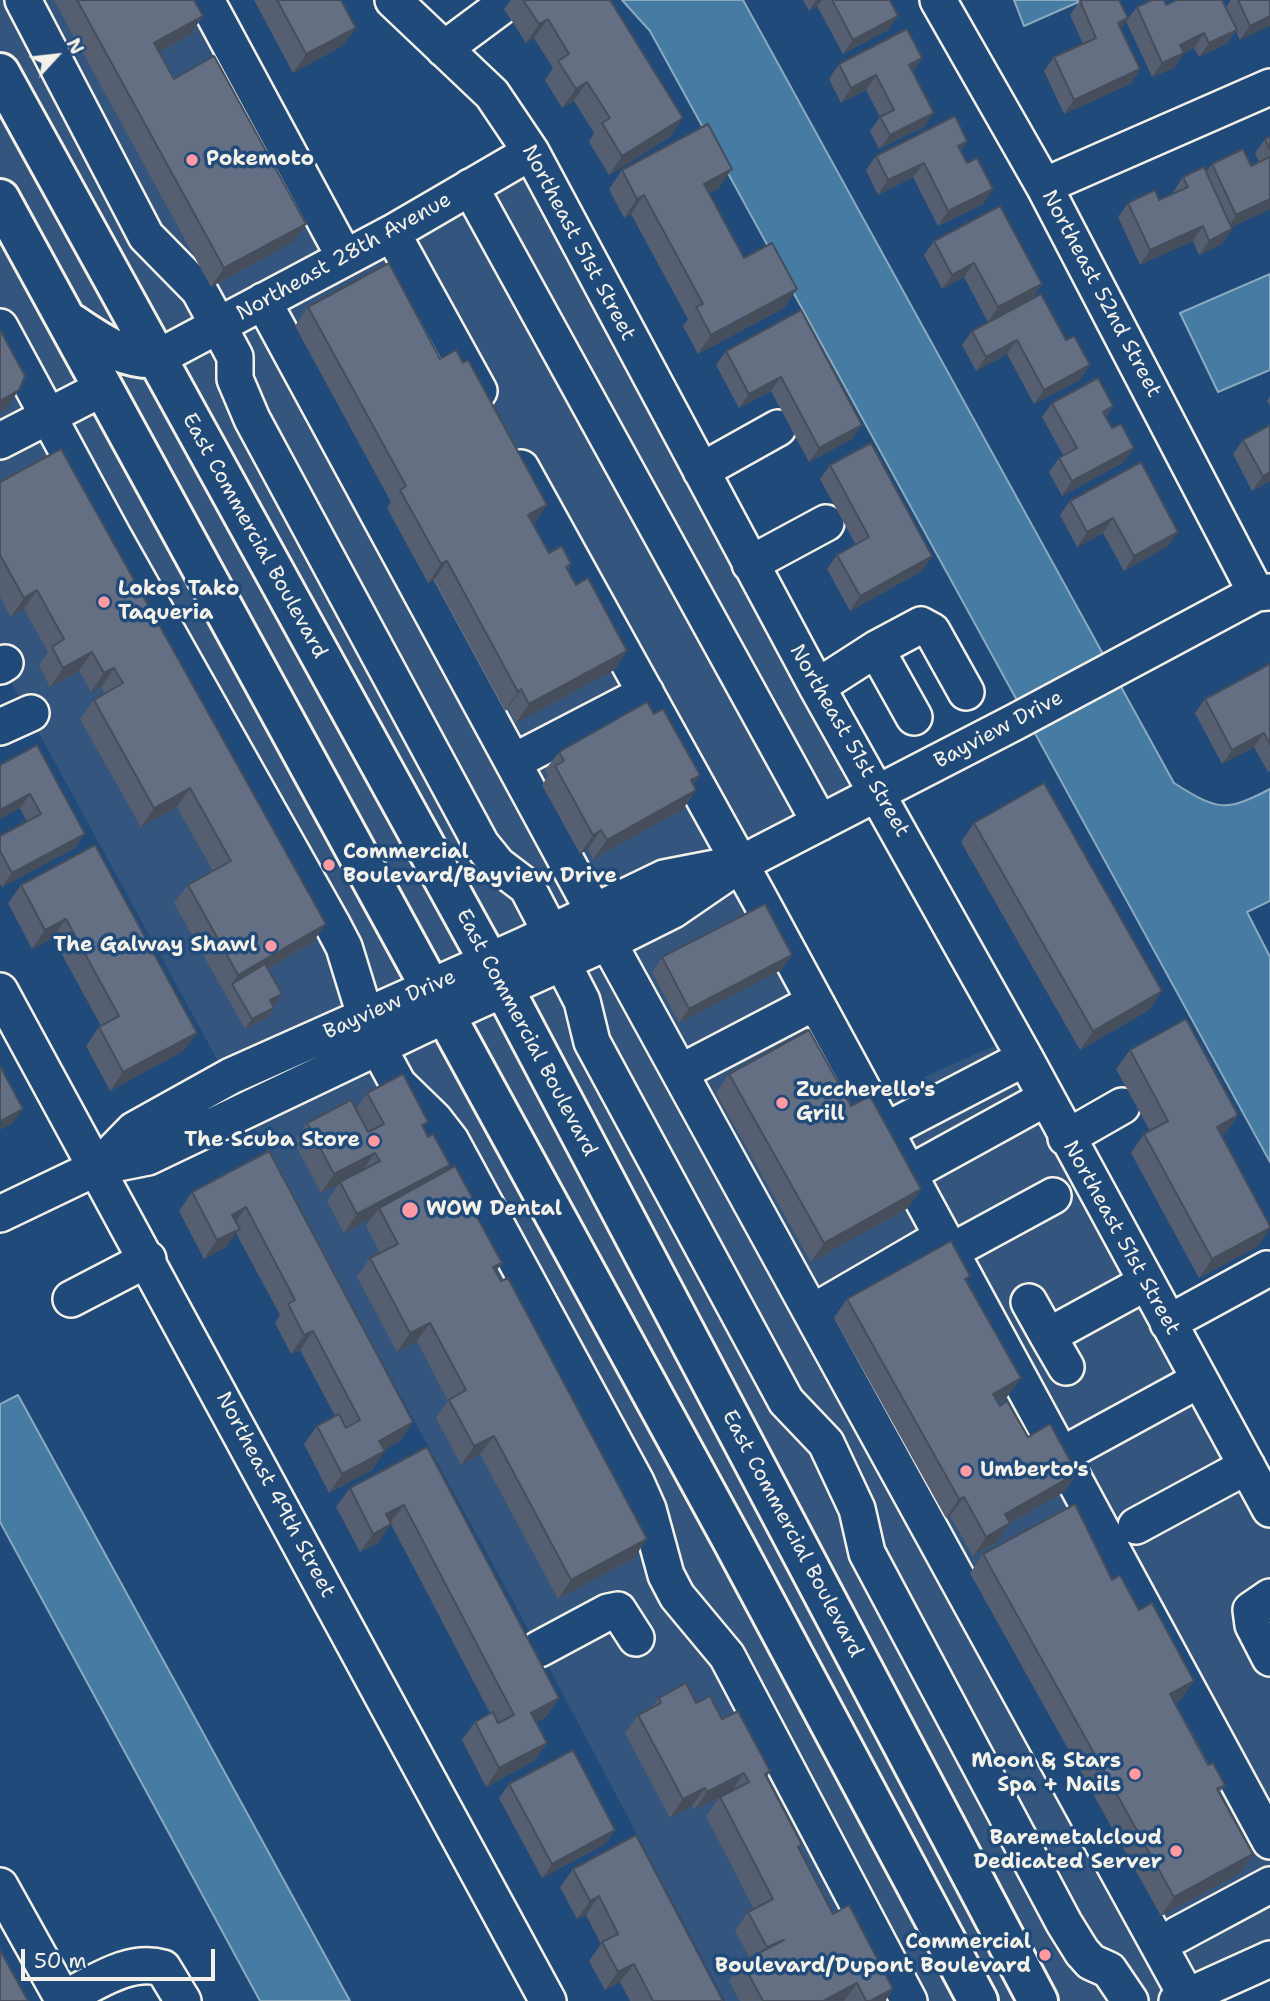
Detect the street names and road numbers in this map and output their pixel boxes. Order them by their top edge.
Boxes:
street label: Northeast 51st Street [516,141,640,345]
street label: Northeast 52nd Street [1036,186,1166,402]
street label: Northeast 28th Avenue [232,187,456,327]
street label: East Commercial Boulevard [176,409,332,663]
street label: Northeast 51st Street [784,640,914,842]
street label: Bayview Drive [930,686,1068,774]
street label: East Commercial Boulevard [450,905,602,1161]
street label: Bayview Drive [320,965,460,1045]
street label: Northeast 51st Street [1057,1136,1185,1340]
street label: Northeast 49th Street [210,1388,340,1602]
street label: East Commercial Boulevard [716,1406,868,1662]

